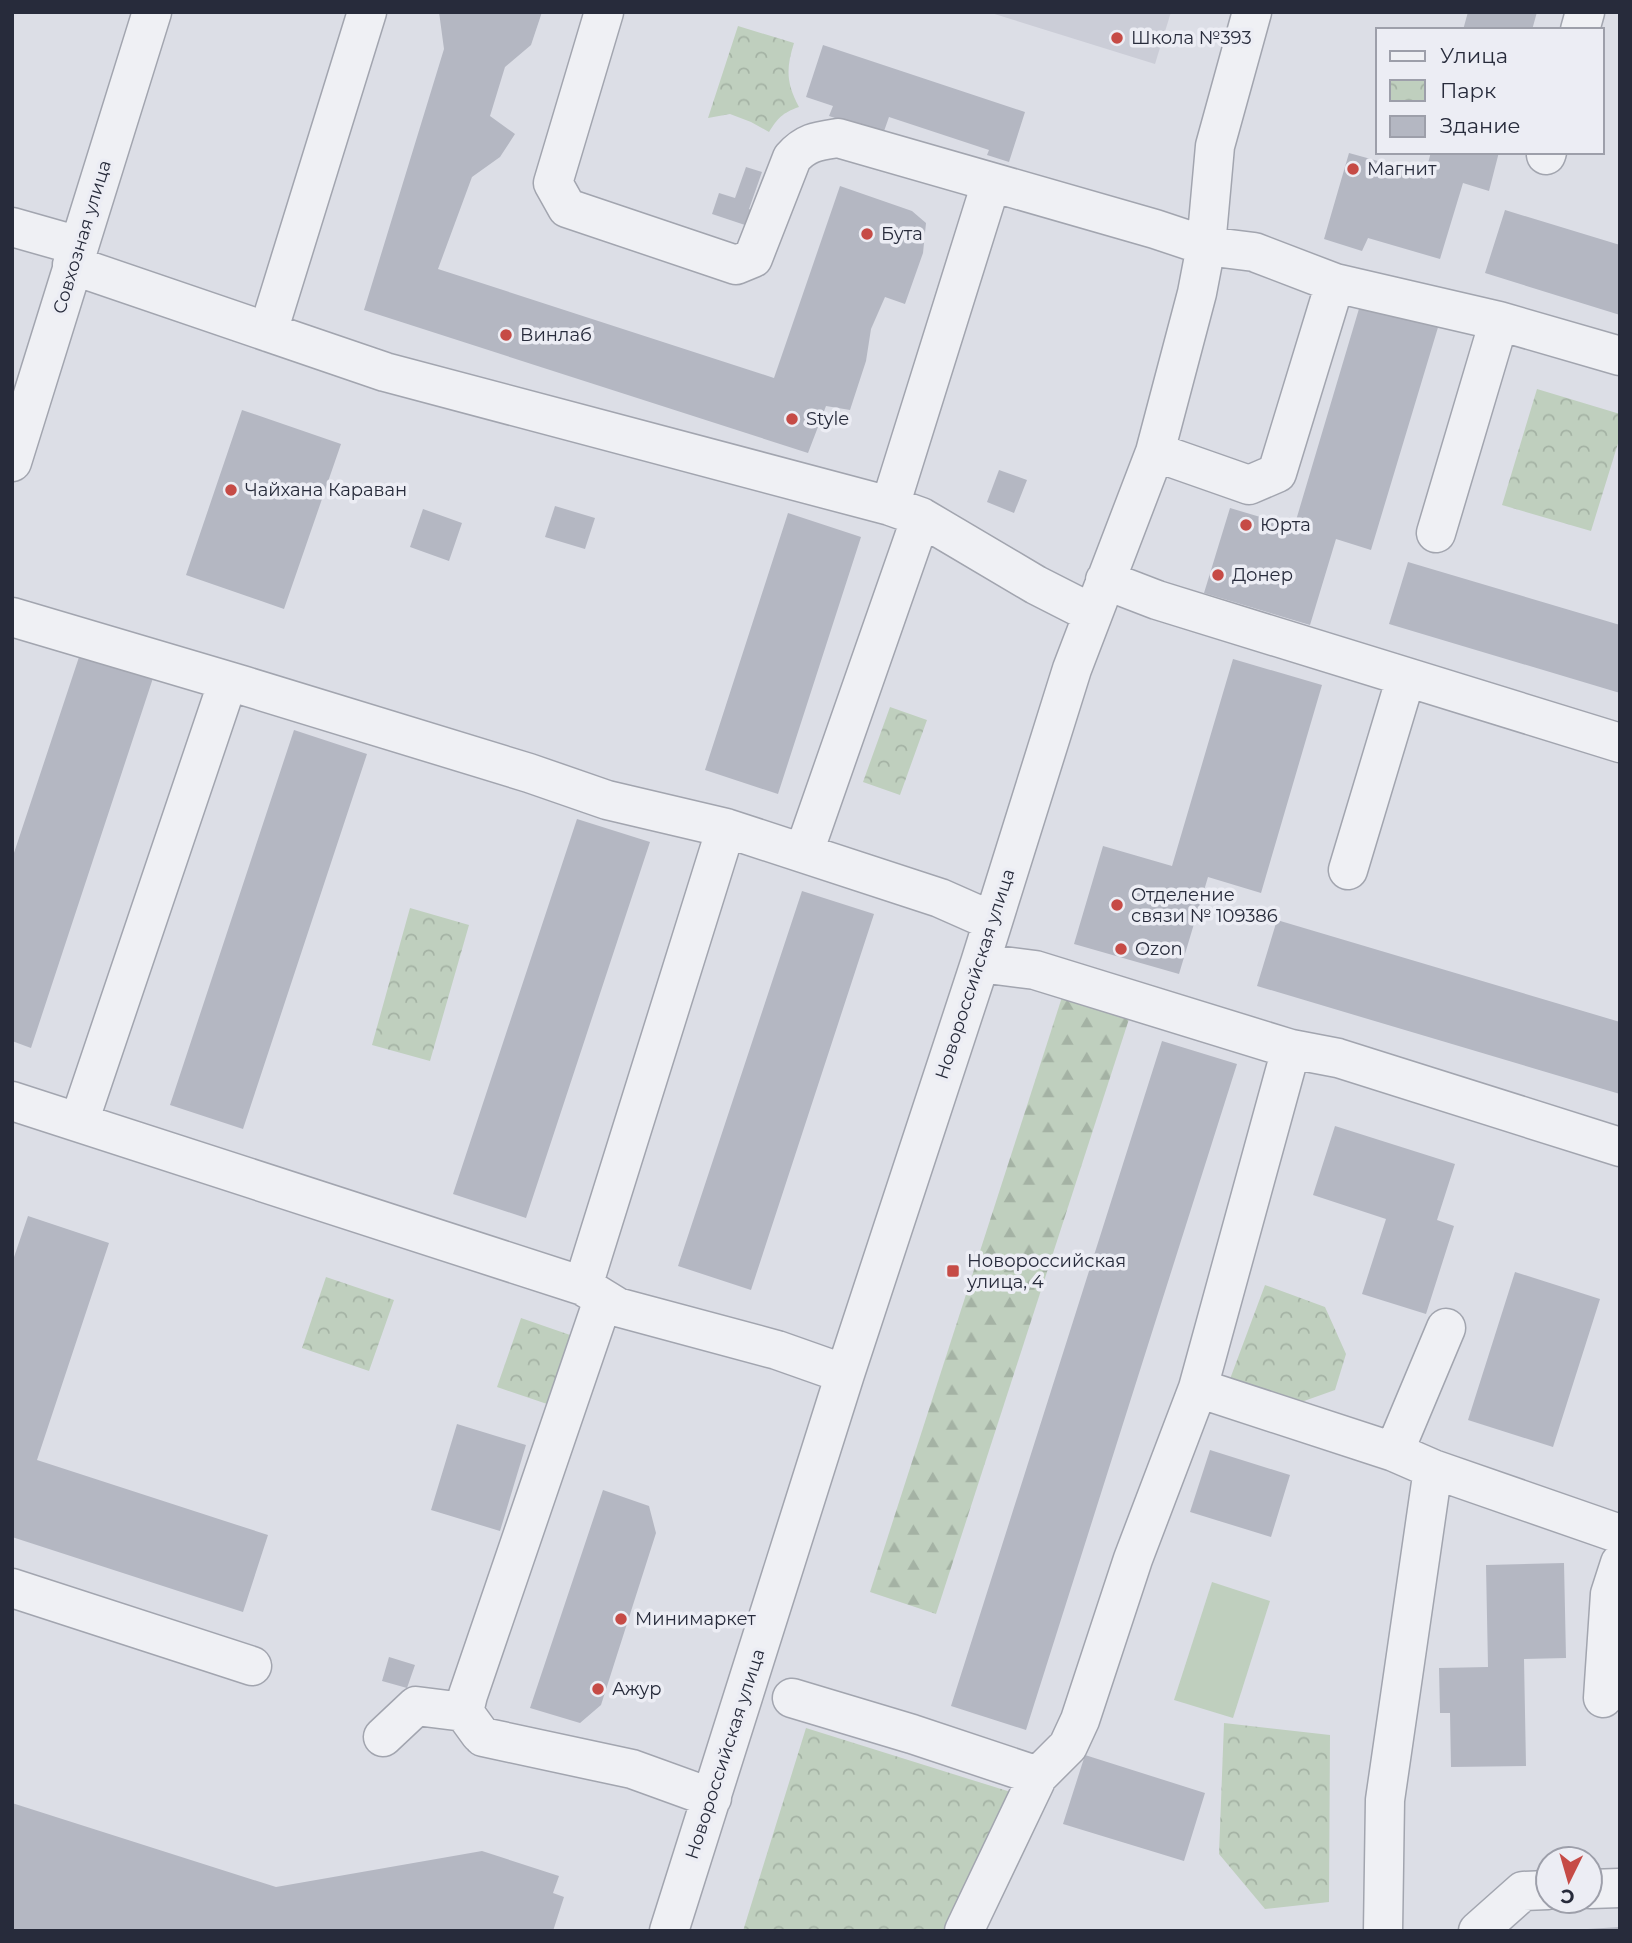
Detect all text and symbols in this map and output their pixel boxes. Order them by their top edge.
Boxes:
place label: Школа №393 [1131,27,1252,49]
legend [1376,28,1604,154]
marker: Школа №393 [1109,30,1125,46]
text: Улица [1440,43,1508,68]
text: Парк [1440,78,1496,103]
text: Здание [1440,113,1521,138]
street label: Совхозная улица [48,157,116,317]
place label: Магнит [1367,158,1437,180]
marker: Магнит [1345,161,1361,177]
place label: Бута [881,223,923,245]
marker: Бута [859,226,875,242]
place label: Винлаб [520,324,592,346]
marker: Винлаб [498,327,514,343]
place label: Style [806,408,849,430]
marker: Style [784,411,800,427]
place label: Чайхана Караван [245,479,407,501]
marker: Чайхана Караван [223,482,239,498]
place label: Юрта [1260,514,1311,536]
marker: Юрта [1238,517,1254,533]
place label: Донер [1232,564,1293,586]
marker: Донер [1210,567,1226,583]
street label: Новороссийская улица [931,866,1019,1082]
place label: Отделение связи № 109386 [1131,884,1278,927]
marker: Отделение связи № 109386 [1109,897,1125,913]
place label: Ozon [1135,938,1183,960]
marker: Ozon [1113,941,1129,957]
place label: Новороссийская улица, 4 [966,1250,1126,1293]
marker: Новороссийская улица, 4 [945,1263,961,1279]
place label: Минимаркет [635,1608,756,1630]
marker: Минимаркет [613,1611,629,1627]
street label: Новороссийская улица [681,1646,769,1862]
place label: Ажур [612,1678,662,1700]
marker: Ажур [590,1681,606,1697]
north arrow [1534,1845,1604,1915]
text: С [1559,1884,1575,1908]

